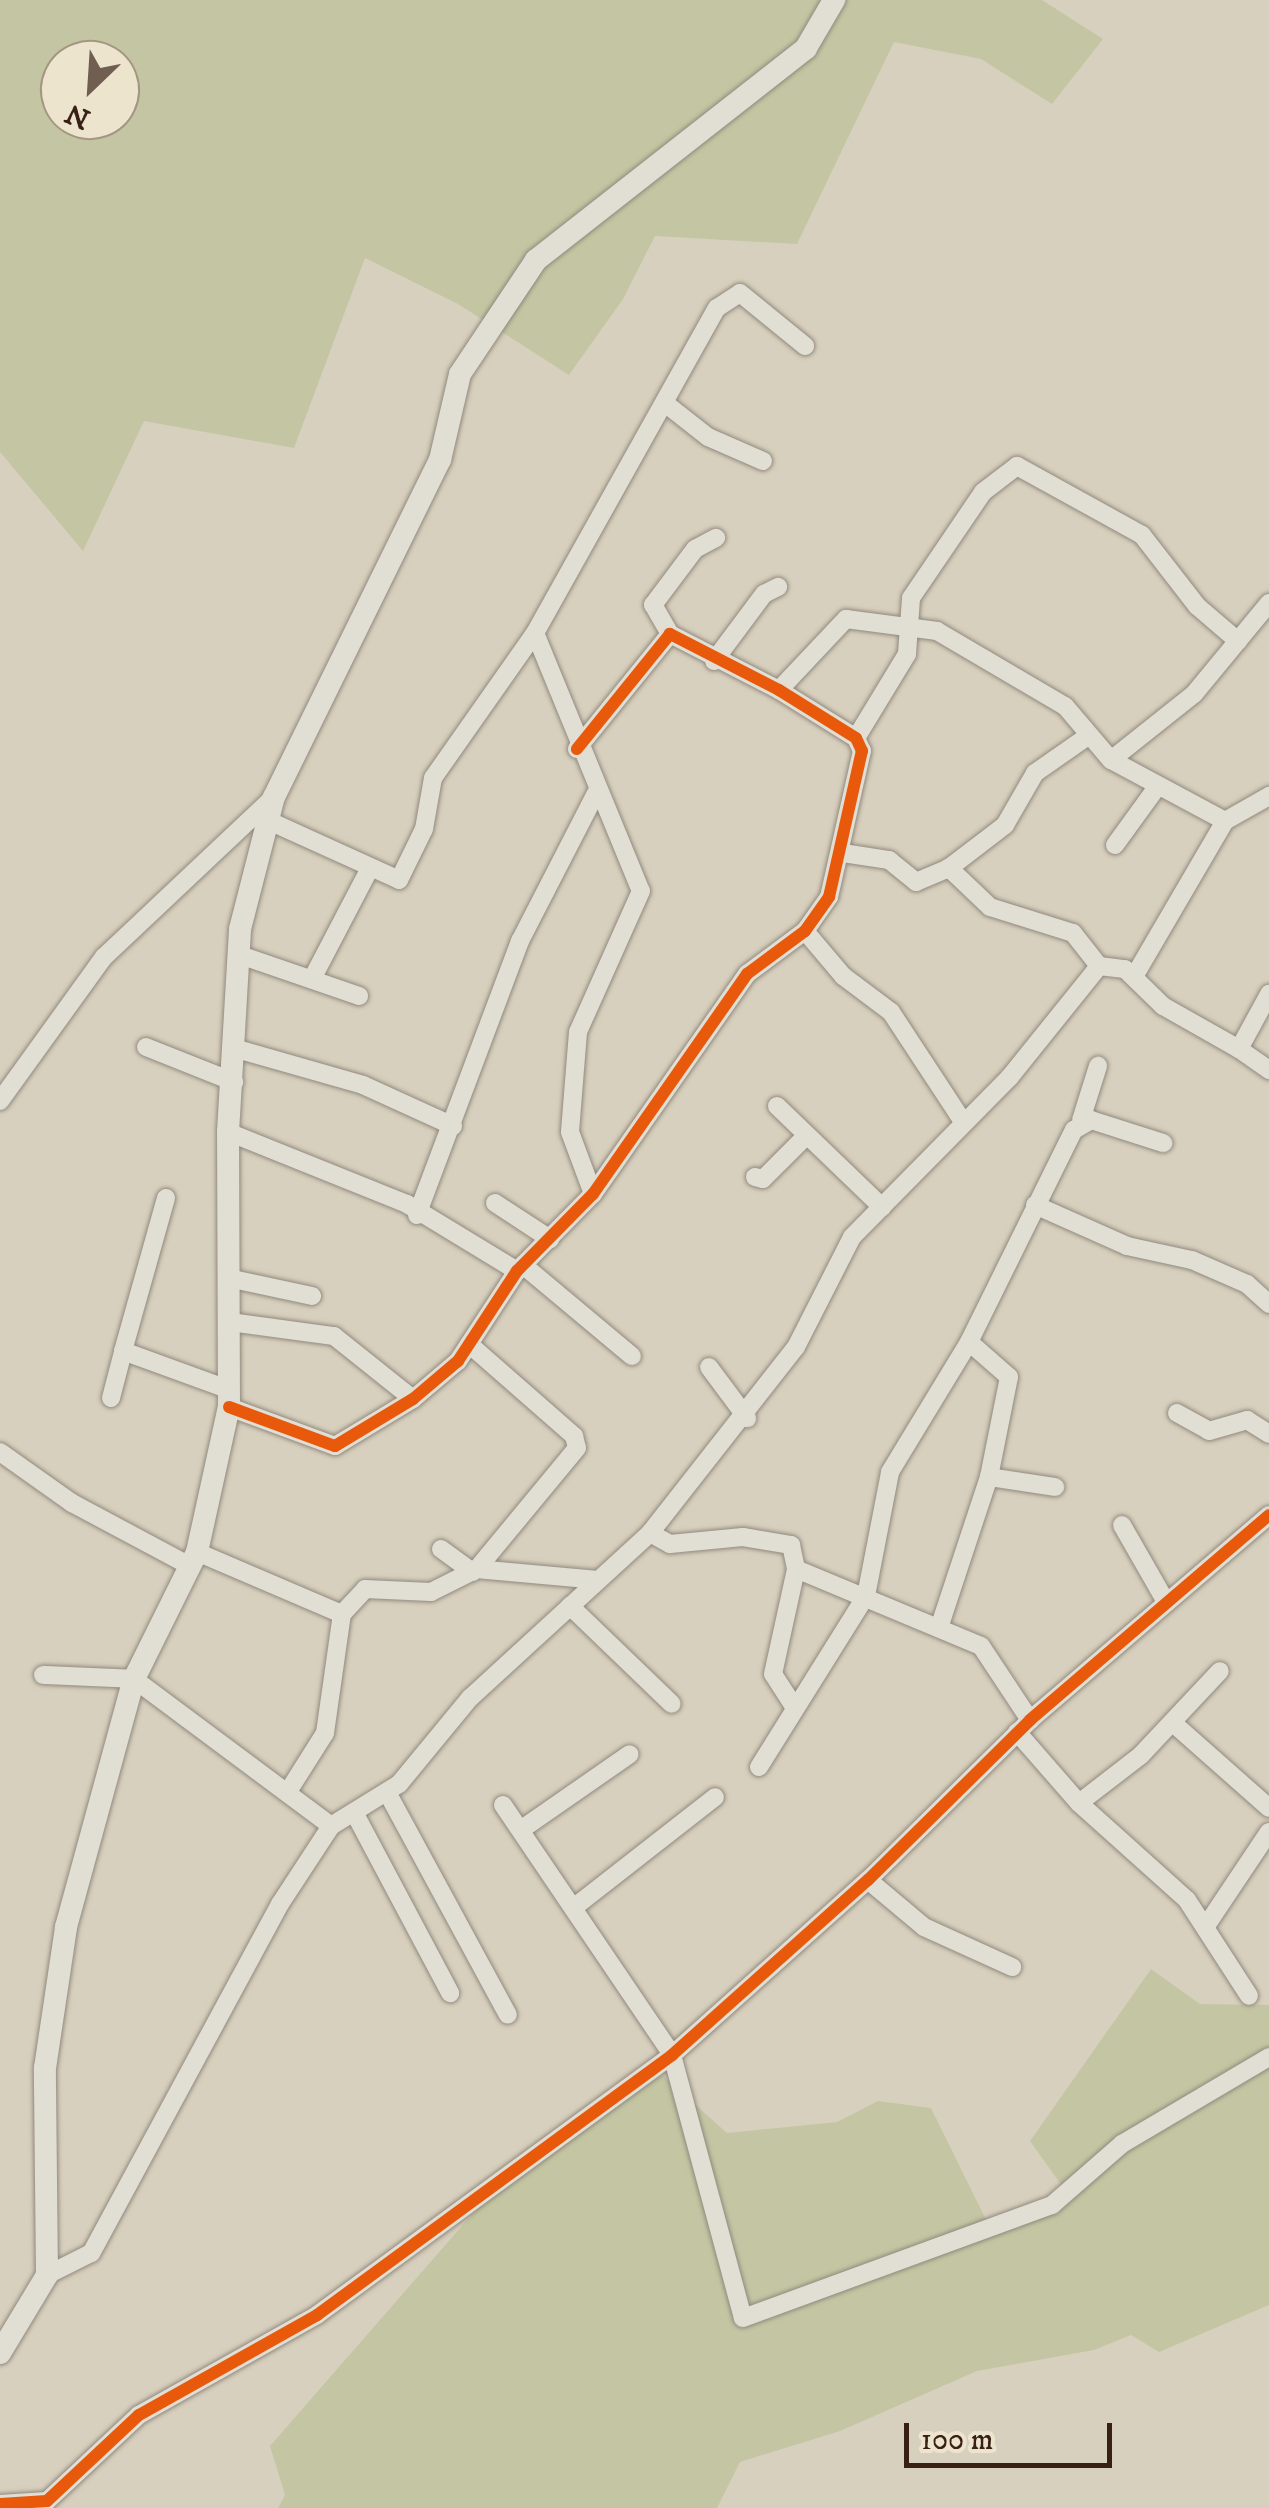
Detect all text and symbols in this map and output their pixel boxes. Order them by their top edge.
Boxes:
north arrow [40,40,140,140]
text: N [60,95,96,137]
scale bar [909,2403,1116,2465]
text: 100 m [921,2422,993,2459]

